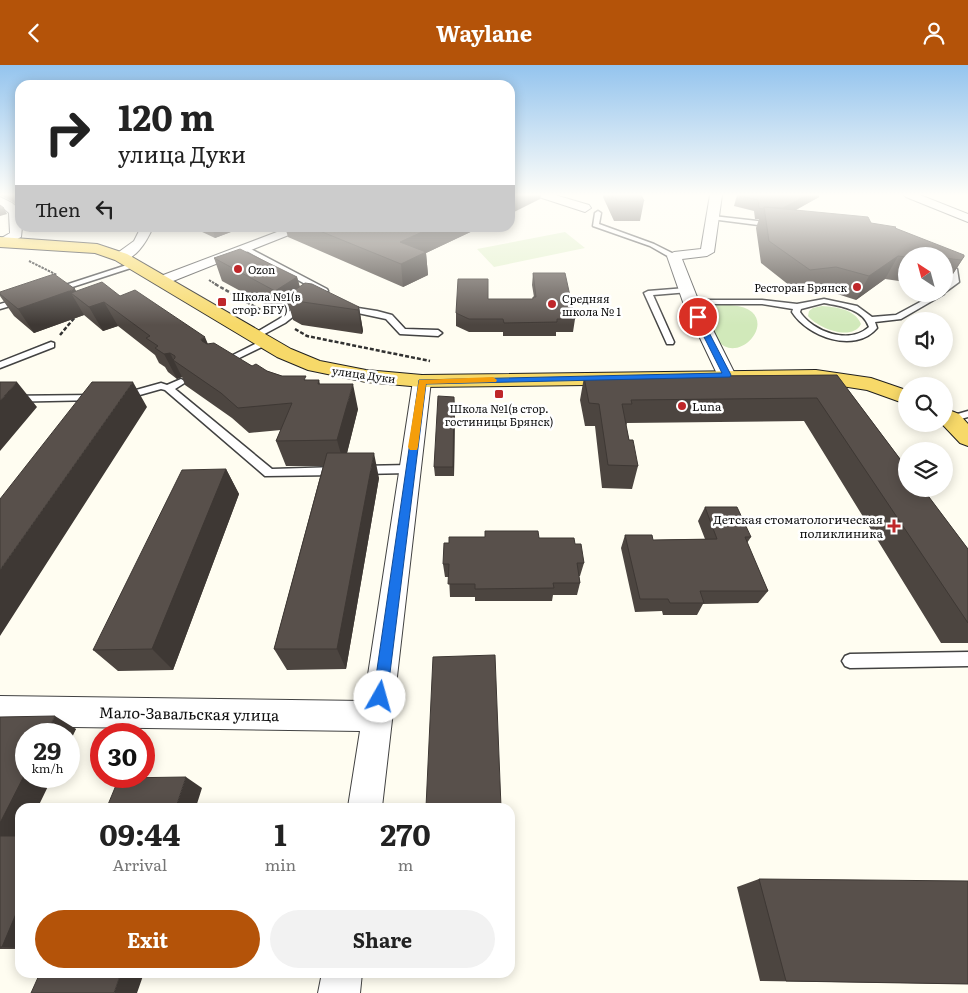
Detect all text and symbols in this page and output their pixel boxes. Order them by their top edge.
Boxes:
text: Waylane [436,16,532,49]
icon: back [20,19,48,47]
icon: person [920,19,948,47]
text: 120 m [118,90,215,142]
icon: right [35,100,100,165]
text: улица Дуки [118,137,246,170]
text: Then [35,195,81,223]
icon: left [91,195,119,223]
north arrow [898,247,952,303]
map controls [898,247,953,497]
place label: Ozon [248,261,275,277]
marker: Ozon [232,263,244,275]
place label: Ресторан Брянск [754,279,847,295]
marker: Ресторан Брянск [851,281,863,293]
place label: Школа №1(в стор. БГУ) [232,288,301,317]
place label: Средняя школа № 1 [562,290,621,319]
marker: Школа №1(в стор. БГУ) [216,296,228,308]
pin [677,296,719,338]
marker: Средняя школа № 1 [546,298,558,310]
icon: arrive [684,303,712,331]
button: sound [898,312,953,367]
street label: улица Дуки [331,362,397,386]
button: search [898,377,953,432]
marker: Школа №1(в стор. гостиницы Брянск) [493,388,505,400]
place label: Luna [692,397,722,415]
place label: Школа №1(в стор. гостиницы Брянск) [445,400,553,429]
marker: Luna [676,400,688,412]
button: layers [898,442,953,497]
place label: Детская стоматологическая поликлиника [713,510,884,542]
marker: Детская стоматологическая поликлиника [887,519,901,533]
position arrow [353,670,405,722]
street label: Мало-Завальская улица [99,700,280,726]
speed limit sign: 30 [90,723,155,788]
text: 29 [34,731,61,768]
text: km/h [32,759,63,777]
text: 09:44 [99,811,180,855]
text: 1 [274,811,287,855]
text: 270 [380,811,431,855]
text: Arrival [113,852,167,876]
text: min [265,852,296,876]
text: m [398,852,413,876]
button: Exit [35,910,260,968]
button: Share [270,910,495,968]

